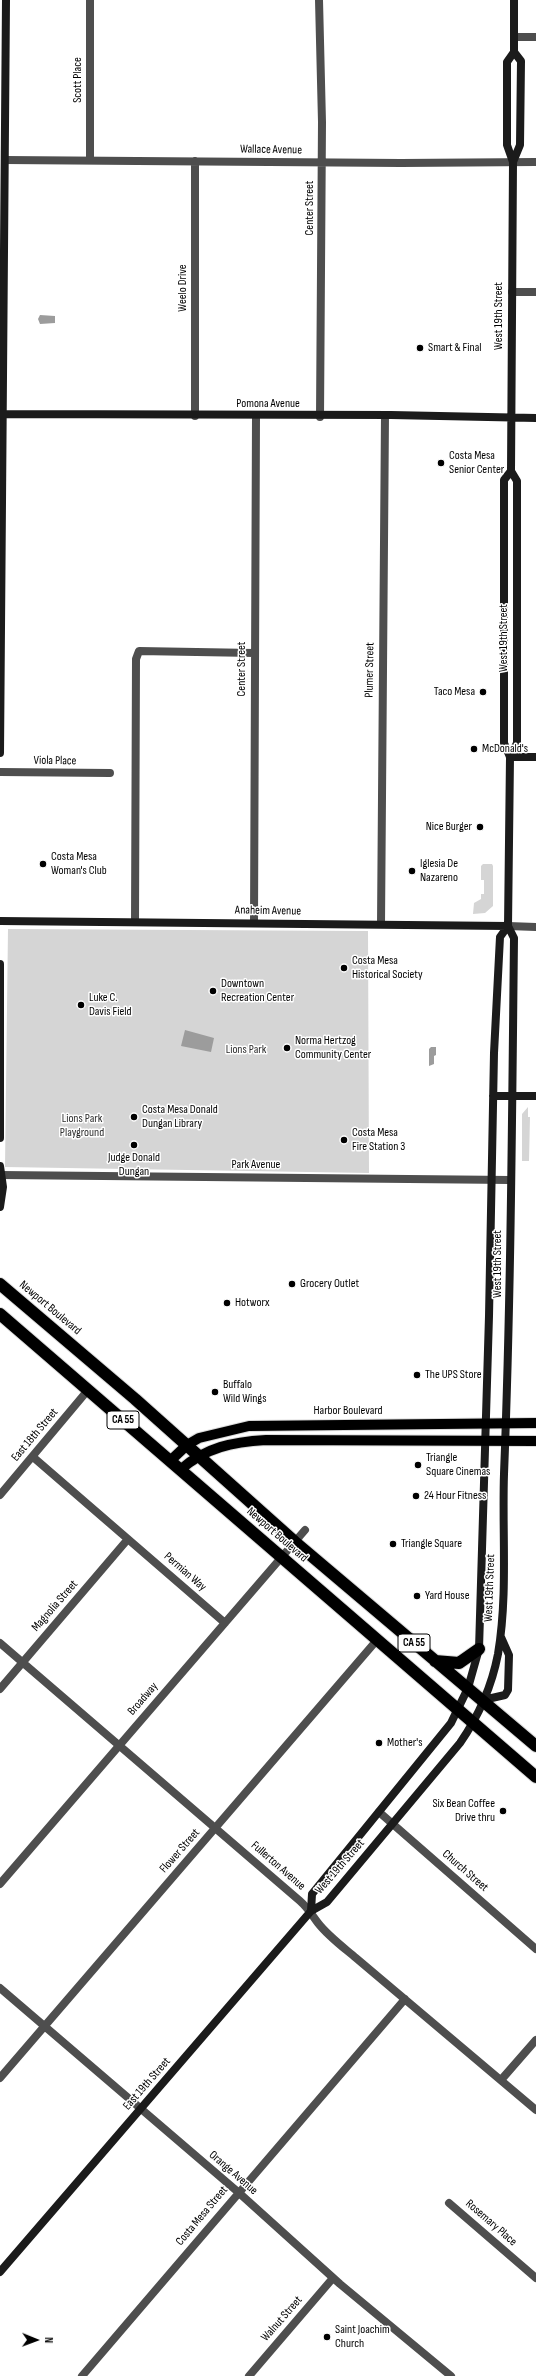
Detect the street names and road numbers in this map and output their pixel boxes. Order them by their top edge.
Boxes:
street label: Scott Place [71,57,85,103]
street label: Wallace Avenue [240,142,302,158]
street label: Center Street [303,181,317,235]
street label: Weelo Drive [176,264,190,312]
street label: West 19th Street [492,282,506,350]
street label: Pomona Avenue [236,397,300,411]
street label: West 19th Street [497,604,511,672]
street label: Center Street [235,642,249,696]
street label: Plumer Street [362,642,378,698]
street label: Viola Place [33,753,77,769]
street label: Anaheim Avenue [235,903,301,919]
street label: Park Avenue [232,1158,280,1172]
street label: West 19th Street [491,1230,505,1298]
street label: Newport Boulevard [16,1278,84,1338]
street label: Harbor Boulevard [313,1404,383,1418]
street label: East 18th Street [9,1406,61,1464]
road number: CA 55 [107,1411,139,1429]
street label: Newport Boulevard [243,1505,311,1565]
street label: Permian Way [161,1550,209,1594]
street label: West 19th Street [482,1554,498,1622]
street label: Magnolia Street [29,1577,81,1635]
road number: CA 55 [398,1634,430,1652]
street label: Broadway [125,1680,161,1718]
street label: Flower Street [157,1826,203,1876]
street label: West 19th Street [312,1837,368,1897]
street label: Fullerton Avenue [248,1838,308,1894]
street label: Church Street [439,1847,491,1895]
street label: East 19th Street [120,2055,174,2113]
street label: Orange Avenue [206,2148,260,2198]
street label: Costa Mesa Street [173,2183,231,2249]
street label: Rosemary Place [462,2197,520,2249]
street label: Walnut Street [258,2293,306,2345]

